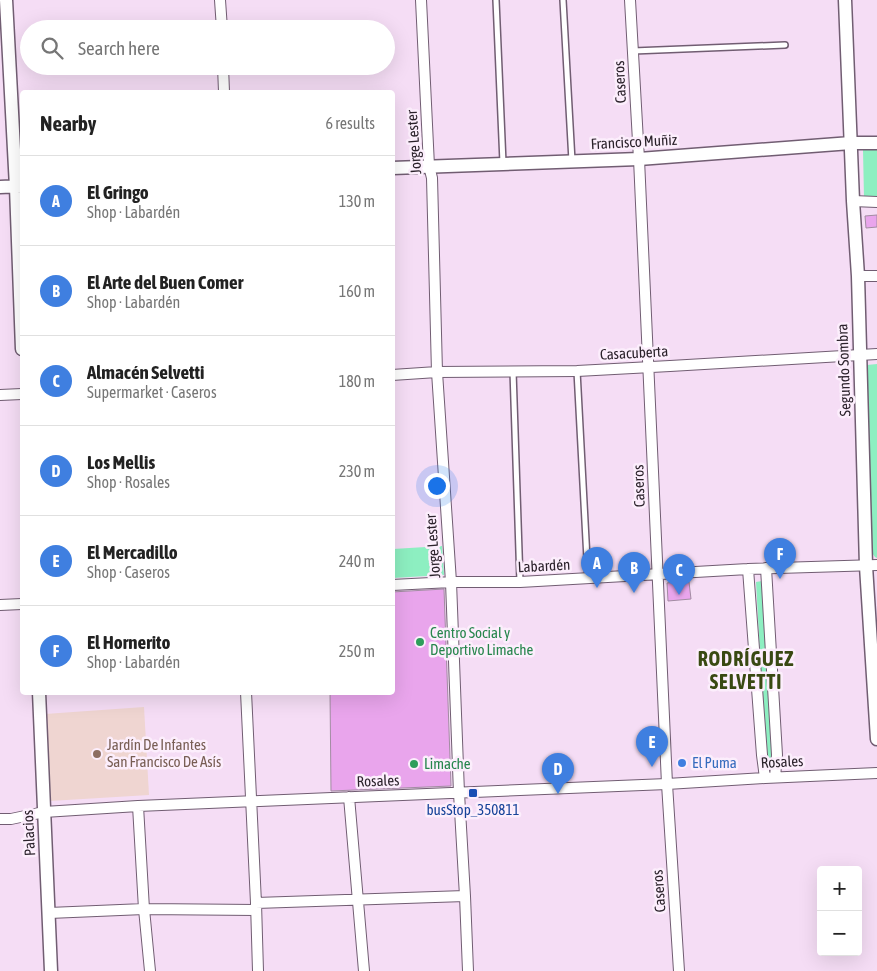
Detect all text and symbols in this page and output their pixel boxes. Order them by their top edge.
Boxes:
search box [20,20,395,75]
icon: search [38,34,66,62]
text: Search here [78,37,160,59]
street label: Caseros [610,60,629,104]
street label: Jorge Lester [403,109,424,175]
text: Nearby [40,111,96,135]
text: 6 results [325,114,375,132]
street label: Francisco Muñiz [590,131,678,152]
text: El Gringo [87,181,149,203]
text: A [52,192,60,210]
text: 130 m [339,192,375,210]
text: Shop · Labardén [87,203,180,221]
text: El Arte del Buen Comer [87,271,243,293]
text: B [52,282,60,300]
text: 160 m [339,282,375,300]
text: Shop · Labardén [87,293,180,311]
street label: Segundo Sombra [833,323,854,417]
street label: Casacuberta [599,342,669,363]
text: Almacén Selvetti [87,361,204,383]
text: C [52,372,60,390]
text: 180 m [339,372,375,390]
text: Supermarket · Caseros [87,383,217,401]
text: Los Mellis [87,451,155,473]
text: D [52,462,60,480]
text: 230 m [339,462,375,480]
street label: Caseros [629,464,648,508]
text: Shop · Rosales [87,473,170,491]
your location [424,473,450,499]
street label: Jorge Lester [422,513,443,579]
pin: F [764,538,796,579]
text: El Mercadillo [87,541,178,563]
pin: A [581,547,613,588]
text: E [53,552,59,570]
text: 240 m [339,552,375,570]
pin: B [618,552,650,593]
pin: C [663,554,695,595]
street label: Labardén [517,556,571,575]
text: Shop · Caseros [87,563,170,581]
place label: Centro Social y Deportivo Limache [430,624,533,658]
text: El Hornerito [87,631,170,653]
marker: Centro Social y Deportivo Limache [414,636,426,648]
text: F [53,642,59,660]
text: 250 m [339,642,375,660]
district label: RODRÍGUEZ SELVETTI [698,647,794,693]
text: Shop · Labardén [87,653,180,671]
pin: E [636,726,668,767]
place label: Jardín De Infantes San Francisco De Asís [107,736,221,770]
marker: Jardín De Infantes San Francisco De Asís [91,748,103,760]
street label: Rosales [760,752,804,771]
pin: D [542,753,574,794]
place label: El Puma [692,754,737,771]
place label: Limache [424,755,471,772]
marker: El Puma [676,757,688,769]
marker: Limache [408,758,420,770]
street label: Rosales [356,771,400,790]
marker: busStop_350811 [467,787,479,799]
place label: busStop_350811 [426,801,520,818]
street label: Palacios [19,809,38,857]
map controls [817,866,862,956]
button: + [817,866,862,911]
street label: Caseros [649,869,668,913]
button: − [817,911,862,956]

